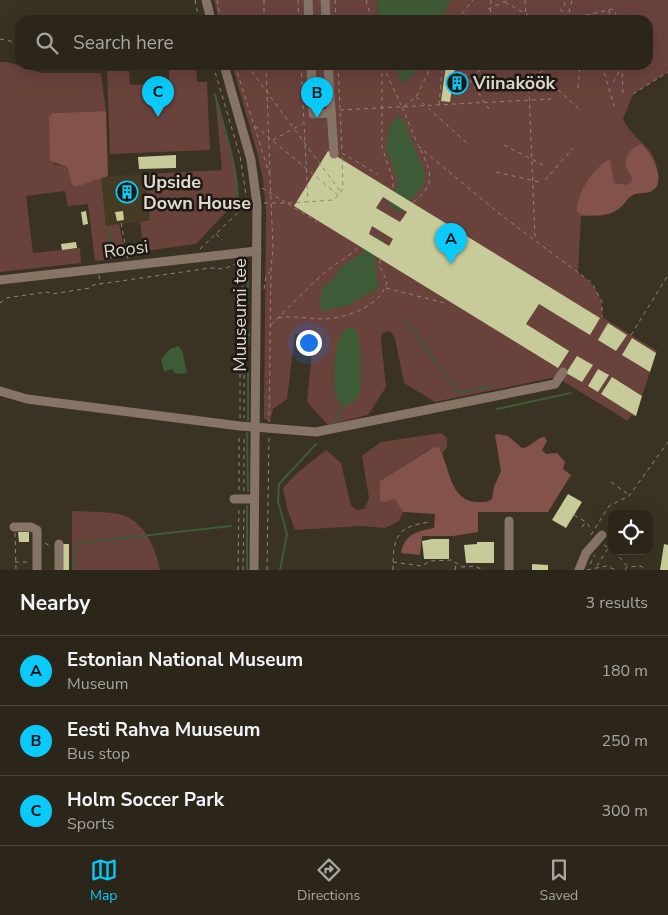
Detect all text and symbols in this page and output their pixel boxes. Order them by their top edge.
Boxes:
search box [15,15,653,70]
icon: search [33,29,61,57]
text: Search here [73,30,174,56]
building icon: Viinaköök [445,71,469,95]
place label: Viinaköök [472,71,556,95]
pin: C [142,76,174,117]
pin: B [301,77,333,118]
place label: Upside Down House [143,170,251,215]
building icon: Upside Down House [115,180,139,204]
pin: A [435,223,467,264]
street label: Roosi [102,234,150,264]
street label: Muuseumi tee [228,258,252,372]
your location [296,330,322,356]
map controls [608,510,653,555]
button: locate [608,510,653,555]
text: Nearby [20,589,90,617]
text: 3 results [586,592,648,614]
text: Estonian National Museum [67,647,303,673]
text: A [30,660,42,682]
text: 180 m [601,660,648,682]
text: Museum [67,673,129,695]
text: Eesti Rahva Muuseum [67,717,260,743]
text: B [30,730,42,752]
text: 250 m [601,730,648,752]
text: Bus stop [67,743,130,765]
text: Holm Soccer Park [67,787,224,813]
text: C [31,800,41,822]
text: 300 m [601,800,648,822]
text: Sports [67,813,115,835]
tab: Map [90,856,118,905]
tab: Directions [297,856,360,905]
tab: Saved [540,856,578,905]

